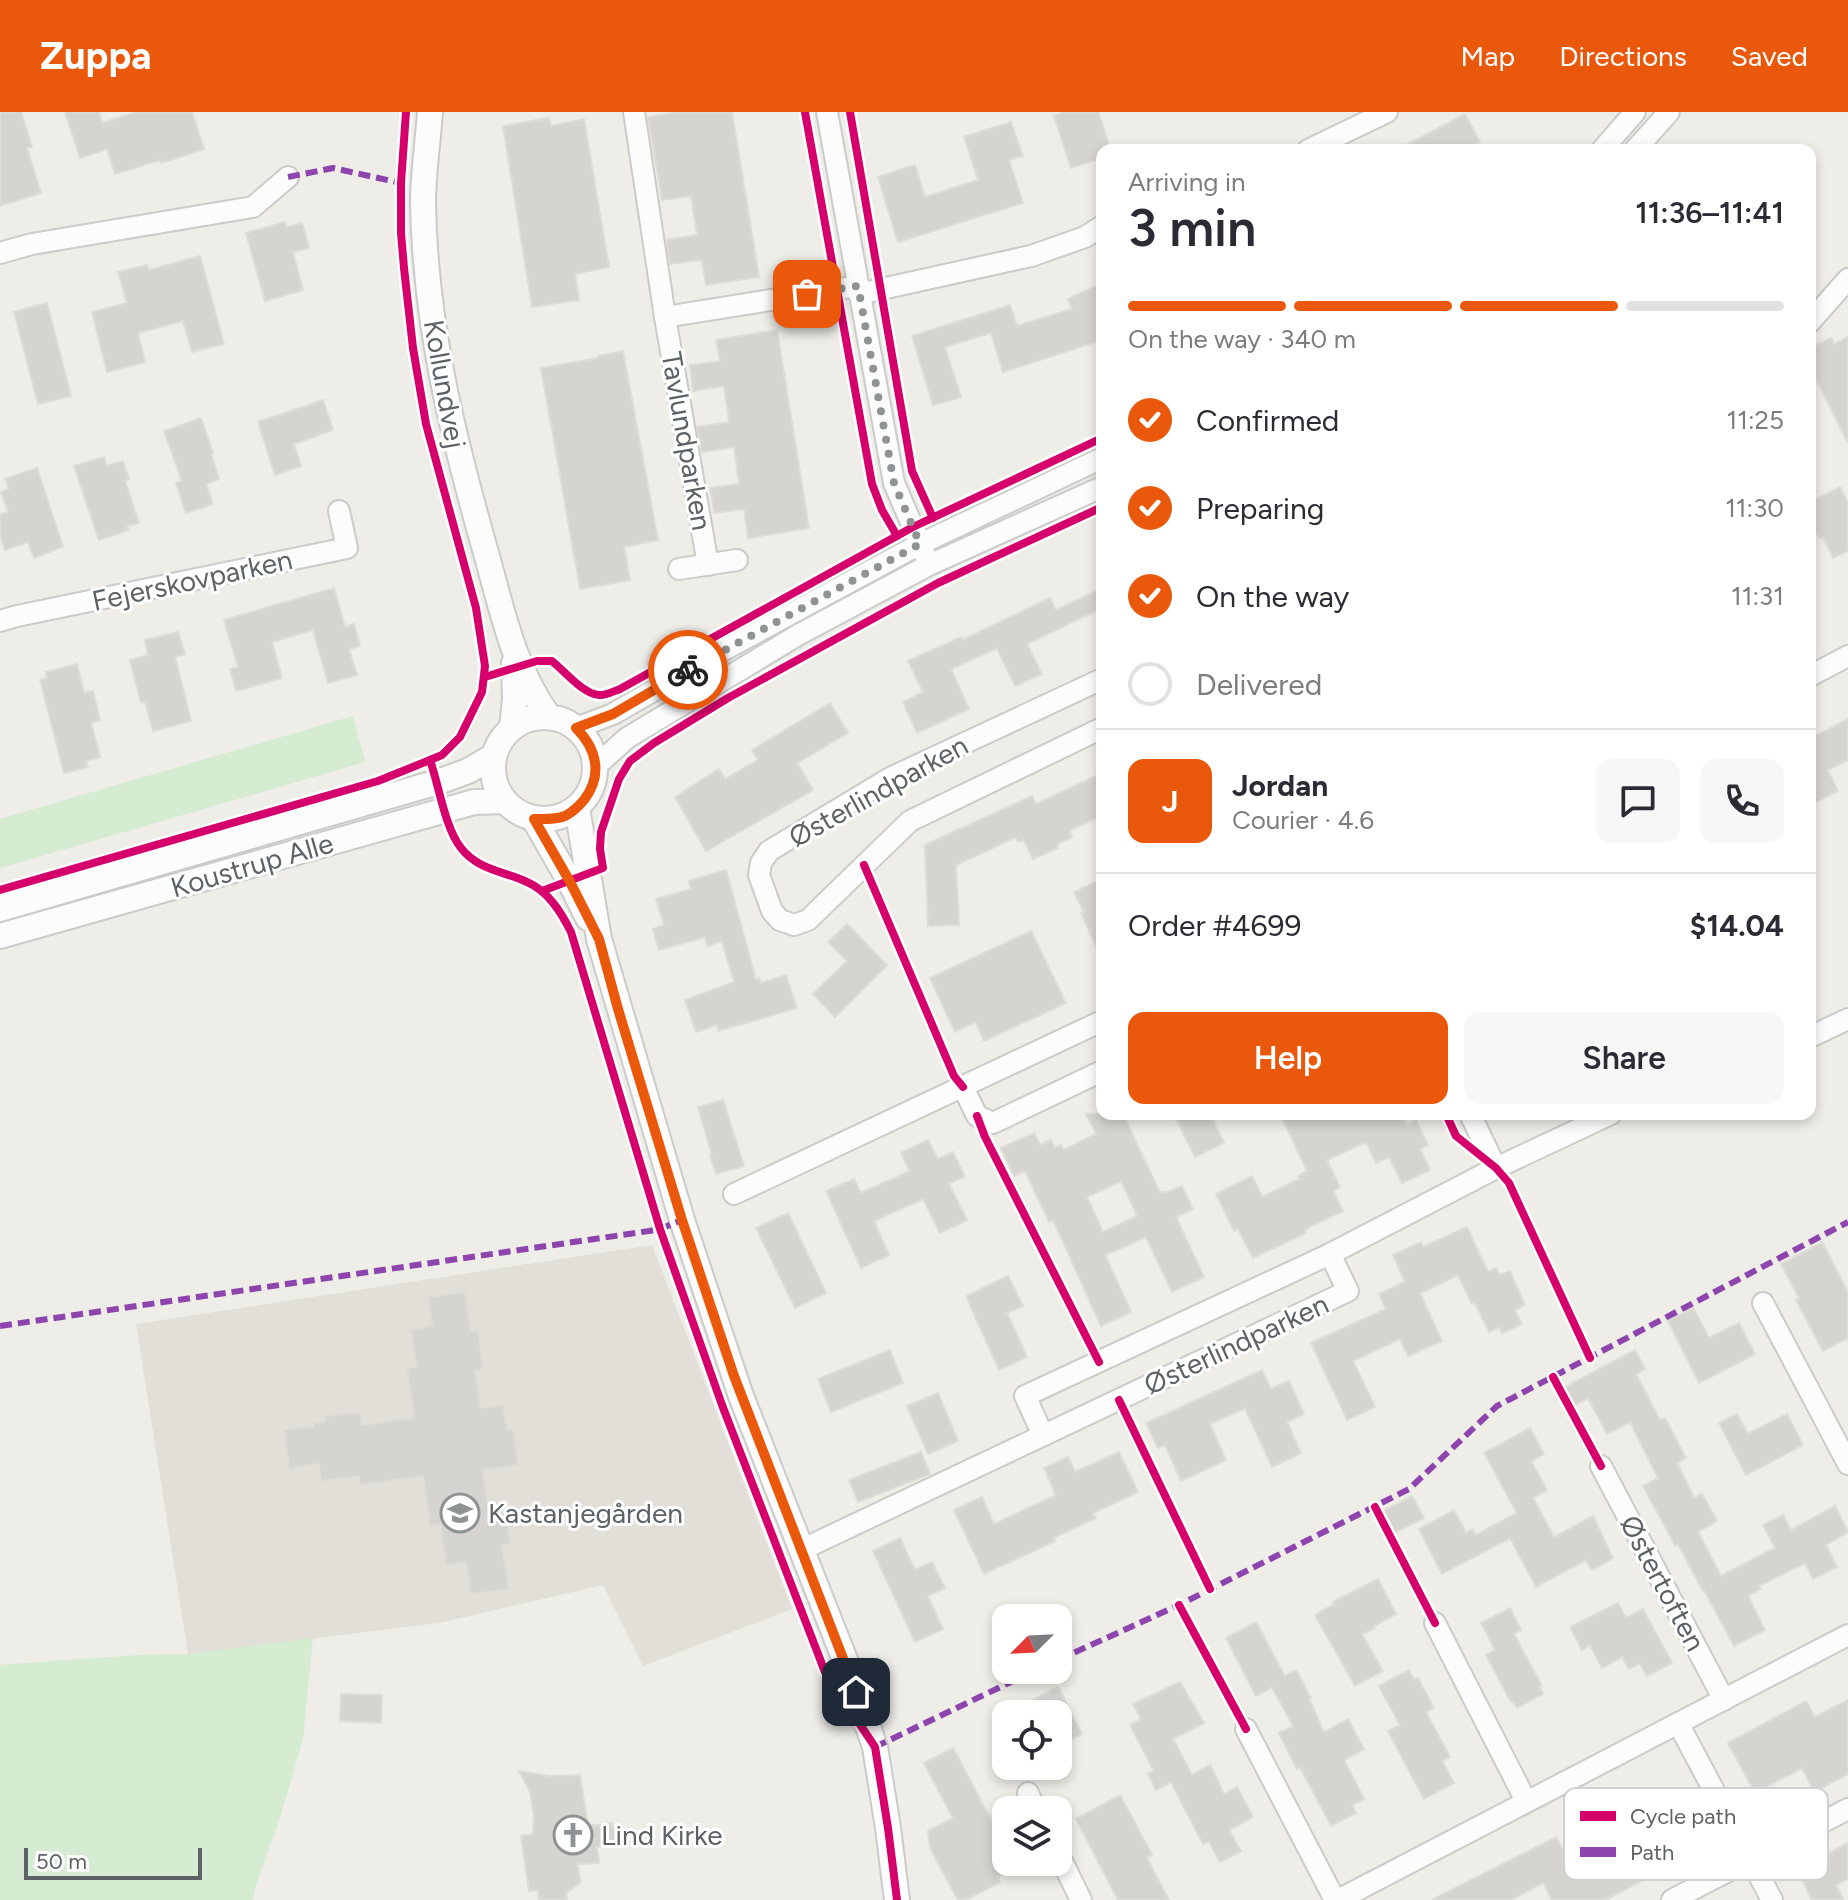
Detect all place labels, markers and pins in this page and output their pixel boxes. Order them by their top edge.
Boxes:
pin [773,260,841,328]
school or university icon: Kastanjegården [439,1492,481,1534]
place label: Kastanjegården [488,1496,683,1530]
pin [822,1658,890,1726]
church icon: Lind Kirke [552,1814,594,1856]
place label: Lind Kirke [601,1818,723,1852]

